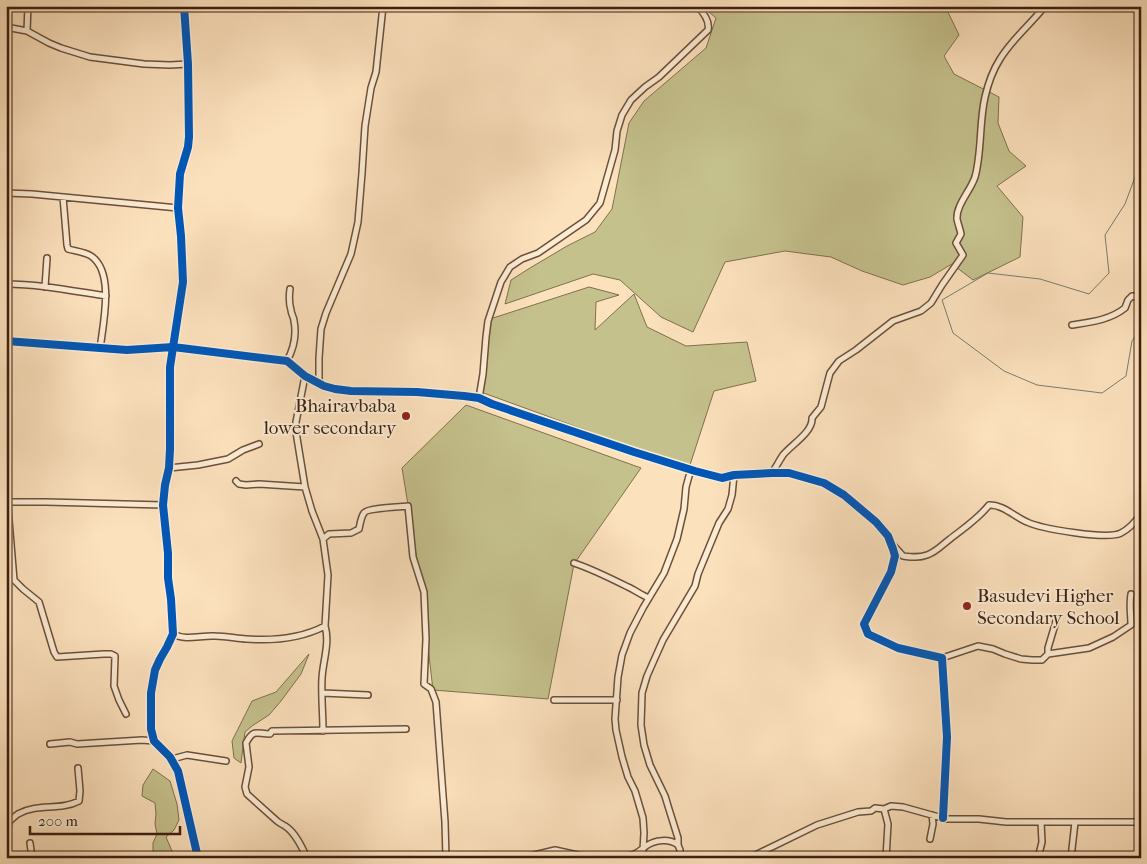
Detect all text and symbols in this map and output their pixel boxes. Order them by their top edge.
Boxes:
place label: Bhairavbaba lower secondary [263,395,397,439]
marker: Bhairavbaba lower secondary [400,410,412,422]
place label: Basudevi Higher Secondary School [977,585,1120,629]
marker: Basudevi Higher Secondary School [961,600,973,612]
scale bar [30,804,180,836]
text: 200 m [38,812,78,830]

